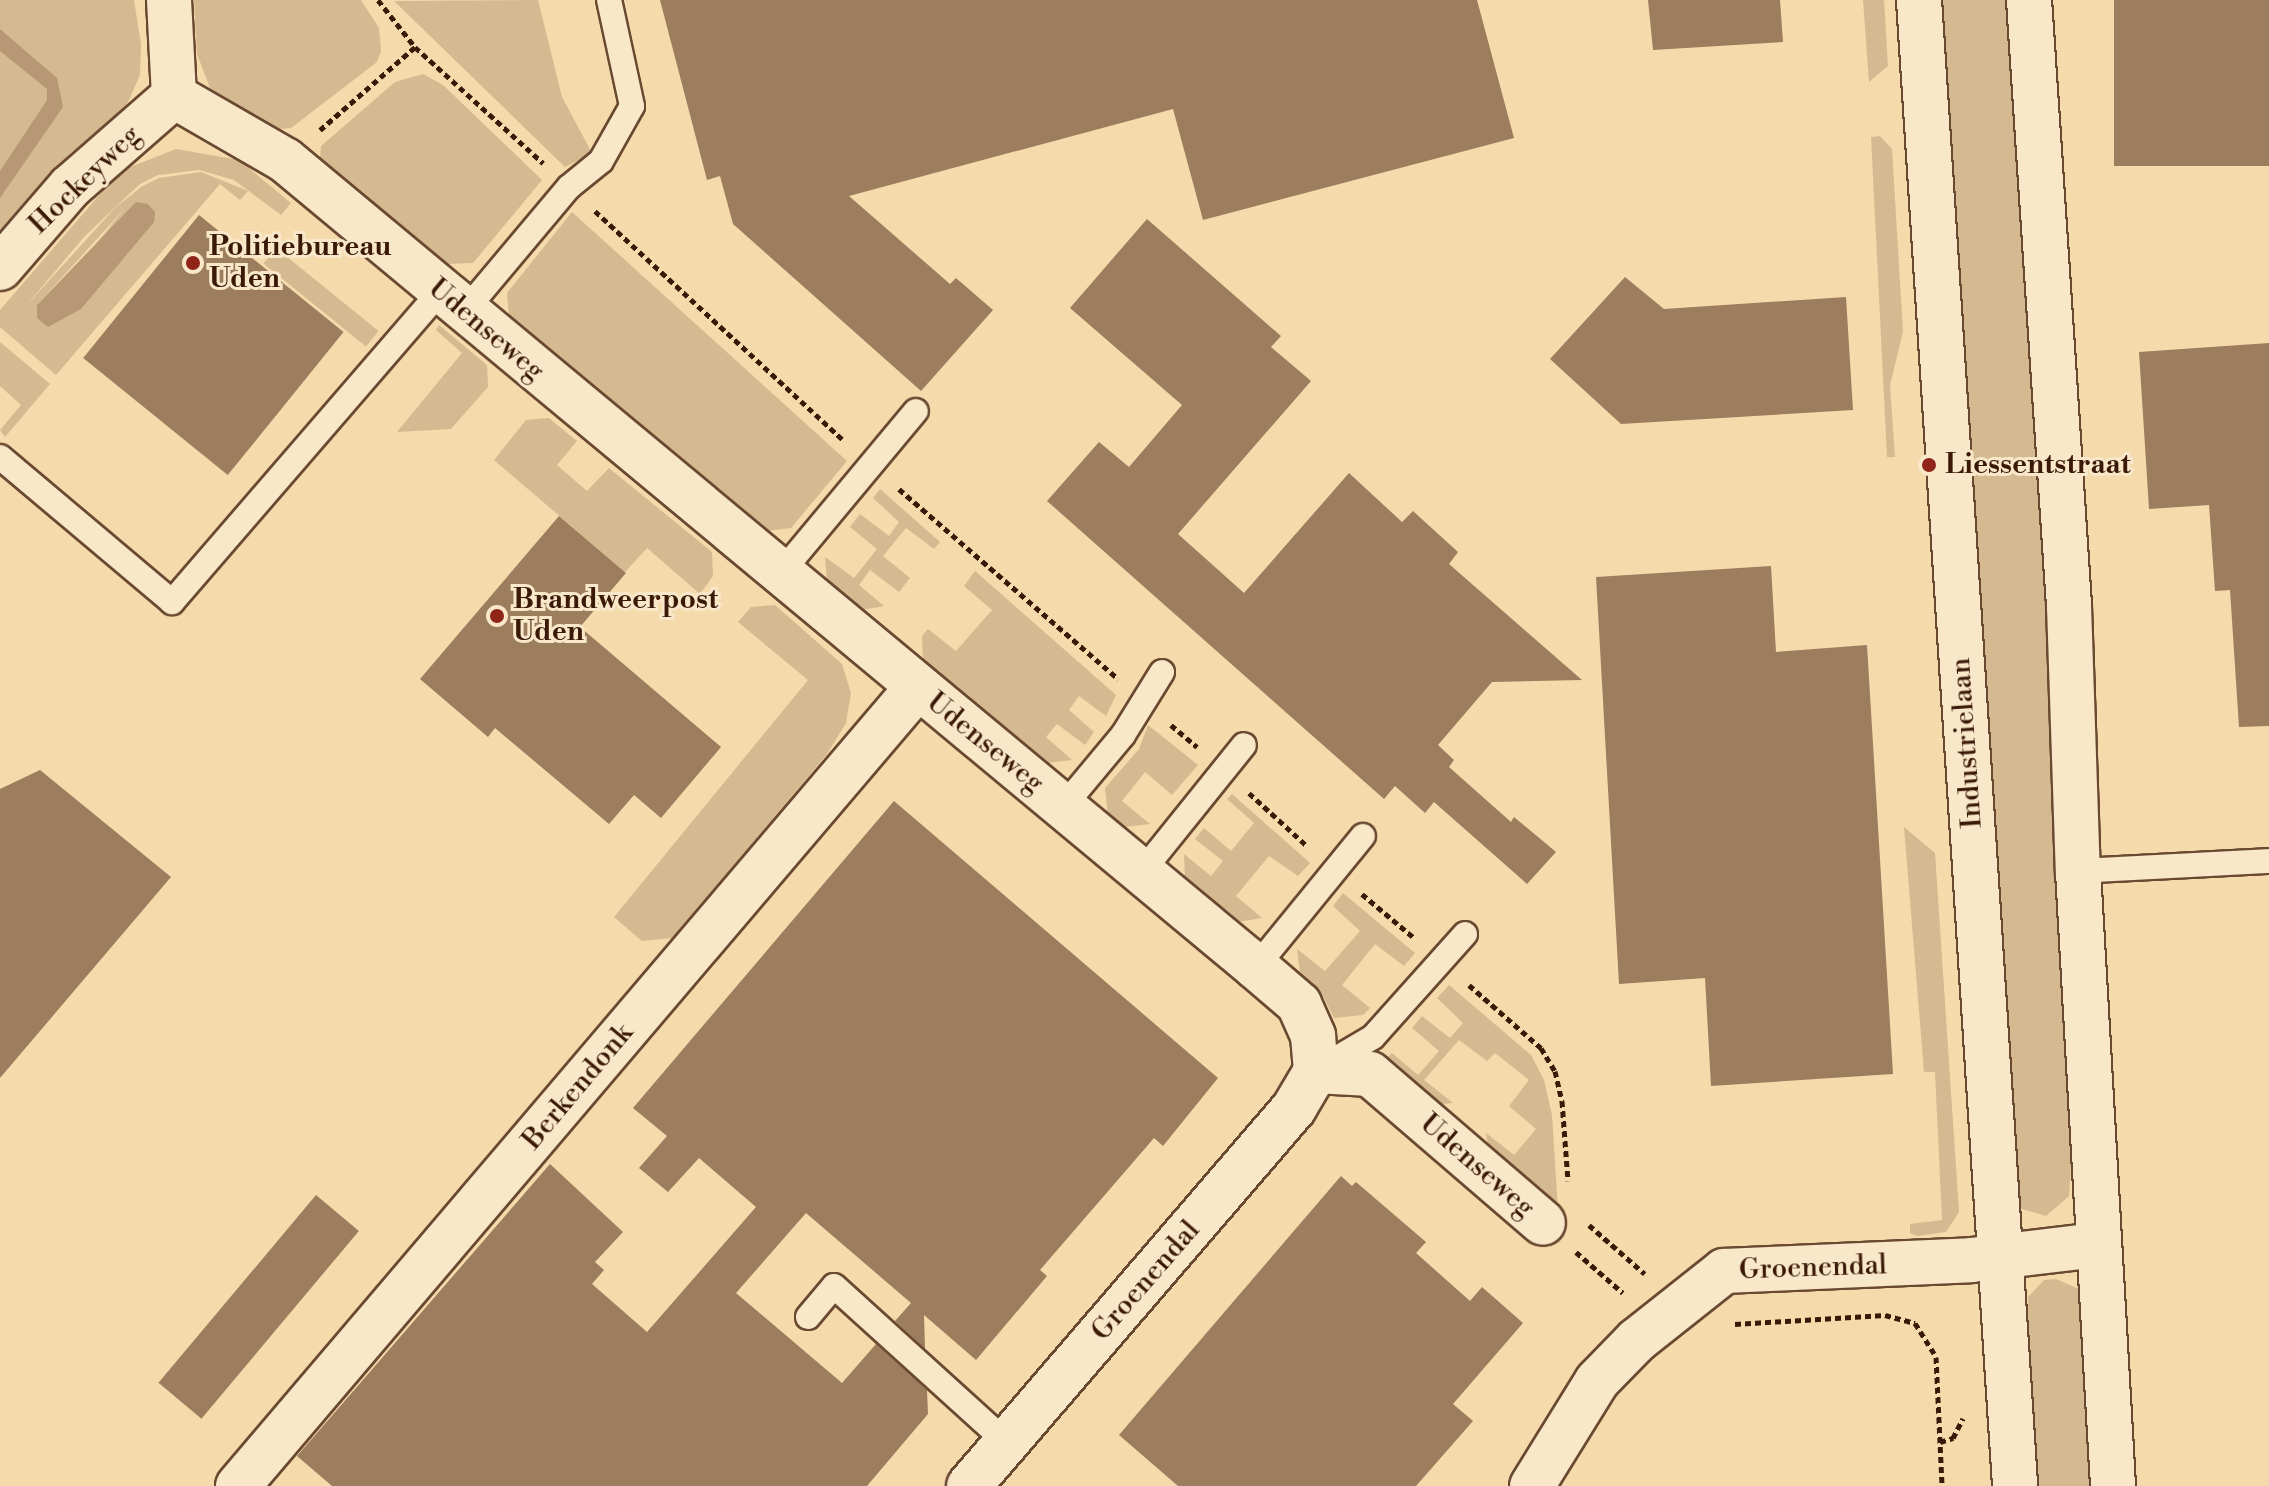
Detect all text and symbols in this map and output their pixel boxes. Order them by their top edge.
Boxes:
street label: Hockeyweg [22,119,148,241]
place label: Politiebureau Uden [209,230,392,296]
marker: Politiebureau Uden [184,254,202,272]
street label: Udenseweg [421,272,551,388]
place label: Liessentstraat [1945,448,2131,482]
marker: Liessentstraat [1920,456,1938,474]
place label: Brandweerpost Uden [513,583,718,649]
marker: Brandweerpost Uden [488,607,506,625]
street label: Industrielaan [1944,657,1990,829]
street label: Udenseweg [920,686,1050,800]
street label: Berkendonk [516,1017,640,1157]
street label: Udenseweg [1413,1107,1541,1225]
street label: Groenendal [1085,1214,1207,1348]
street label: Groenendal [1738,1249,1888,1287]

